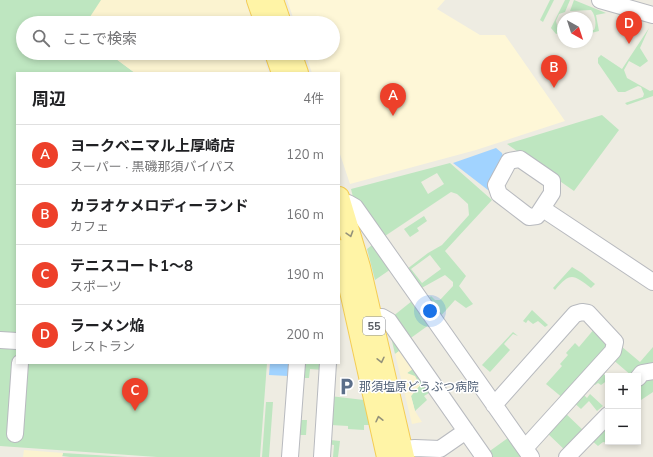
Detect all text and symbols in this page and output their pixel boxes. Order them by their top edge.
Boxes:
pin: D [616,11,642,44]
north arrow [557,12,593,48]
search box [16,16,340,60]
icon: search [30,27,52,49]
text: ここで検索 [62,29,137,49]
pin: B [541,55,567,88]
pin: A [380,83,406,116]
text: 周辺 [32,88,66,111]
text: 4件 [303,90,324,108]
text: ヨークベニマル上厚崎店 [70,136,235,156]
text: A [40,146,50,164]
text: 120 m [286,146,324,164]
text: スーパー · 黒磯那須バイパス [70,158,235,176]
text: カラオケメロディーランド [70,196,249,216]
text: B [41,206,49,224]
text: 160 m [286,206,324,224]
text: カフェ [70,218,109,236]
one-way arrow [345,230,354,237]
text: テニスコート1～8 [70,256,193,276]
text: C [41,266,49,284]
text: 190 m [286,266,324,284]
text: スポーツ [70,278,122,296]
your location [420,301,440,321]
text: ラーメン焔 [70,316,144,336]
road number: 55 [363,317,385,335]
text: D [40,326,50,344]
text: 200 m [286,326,324,344]
text: レストラン [70,338,135,356]
one-way arrow [377,357,385,363]
map controls [605,373,641,445]
button: + [605,373,641,409]
parking icon: 那須塩原どうぶつ病院 [336,377,356,397]
pin: C [122,378,148,411]
place label: 那須塩原どうぶつ病院 [359,379,479,395]
button: − [605,409,641,445]
one-way arrow [375,416,383,422]

